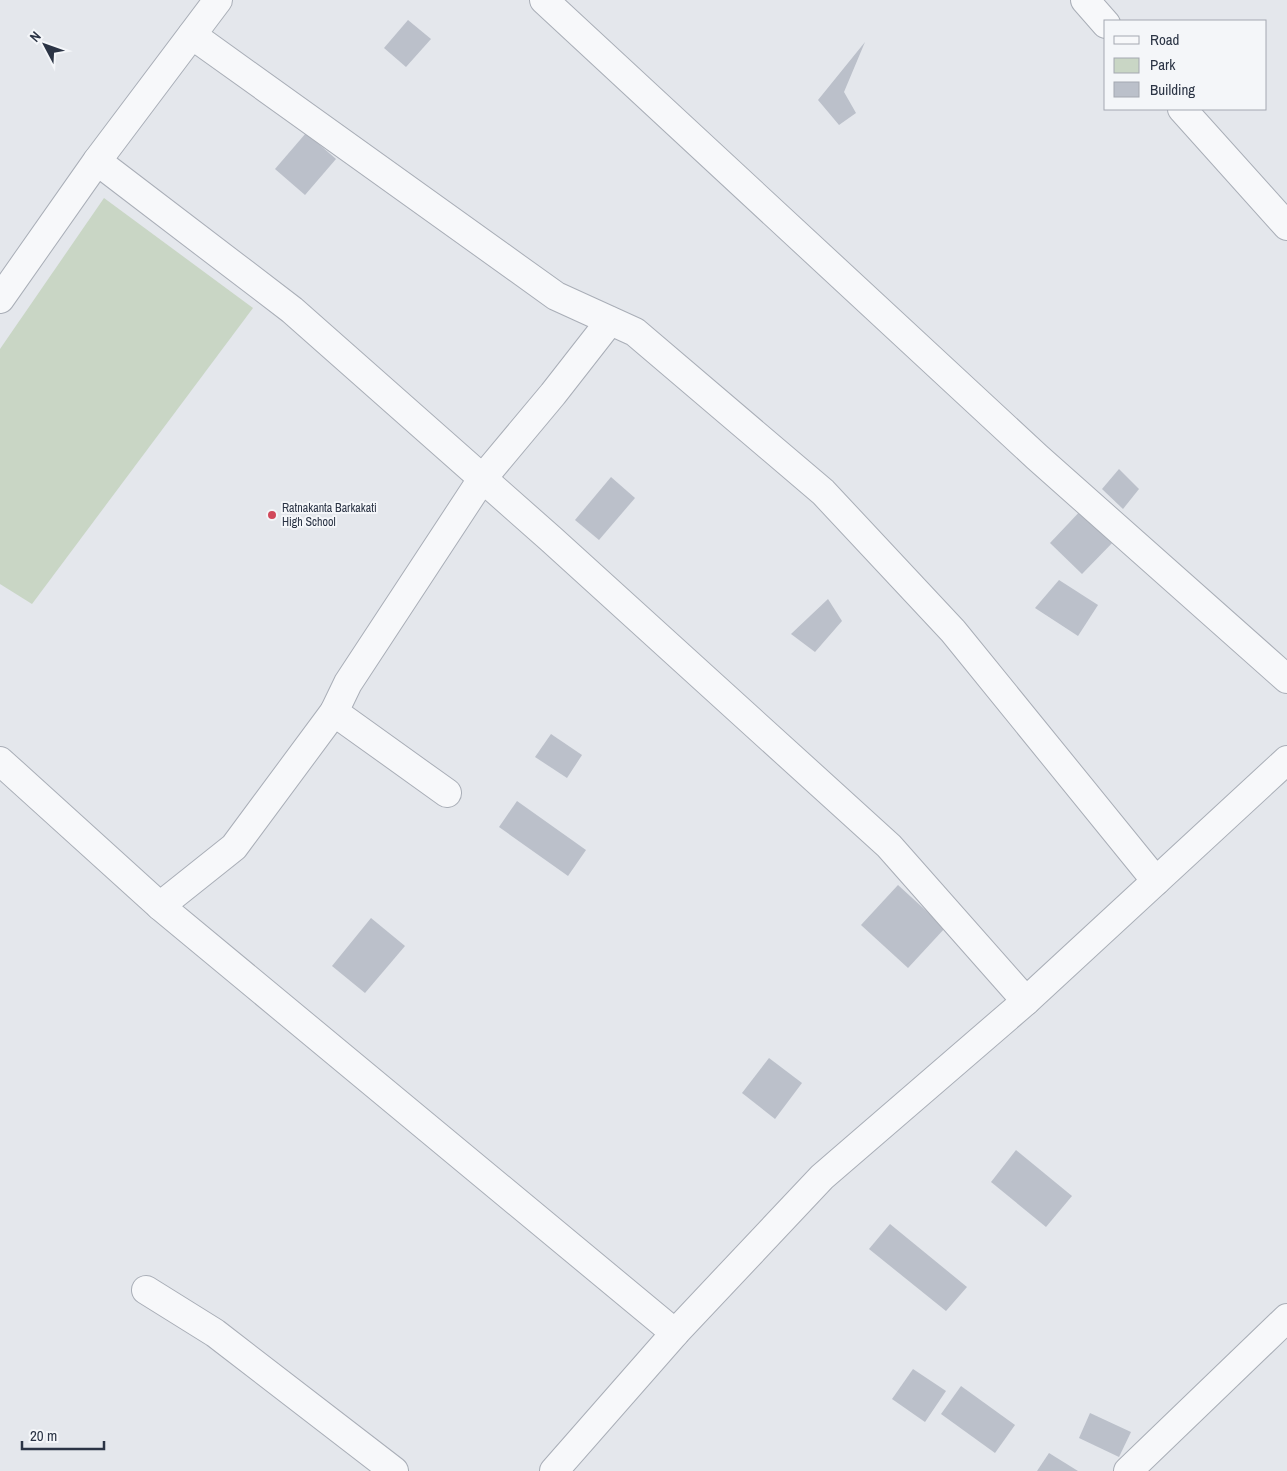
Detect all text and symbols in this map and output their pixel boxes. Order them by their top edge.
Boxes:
north arrow [20,20,70,70]
legend [1104,20,1267,110]
text: N [26,27,45,46]
text: Road [1150,29,1179,50]
text: Park [1150,54,1176,75]
text: Building [1150,79,1195,100]
place label: Ratnakanta Barkakati High School [282,500,377,530]
marker: Ratnakanta Barkakati High School [266,509,278,521]
scale bar [22,1418,105,1450]
text: 20 m [30,1425,57,1446]

